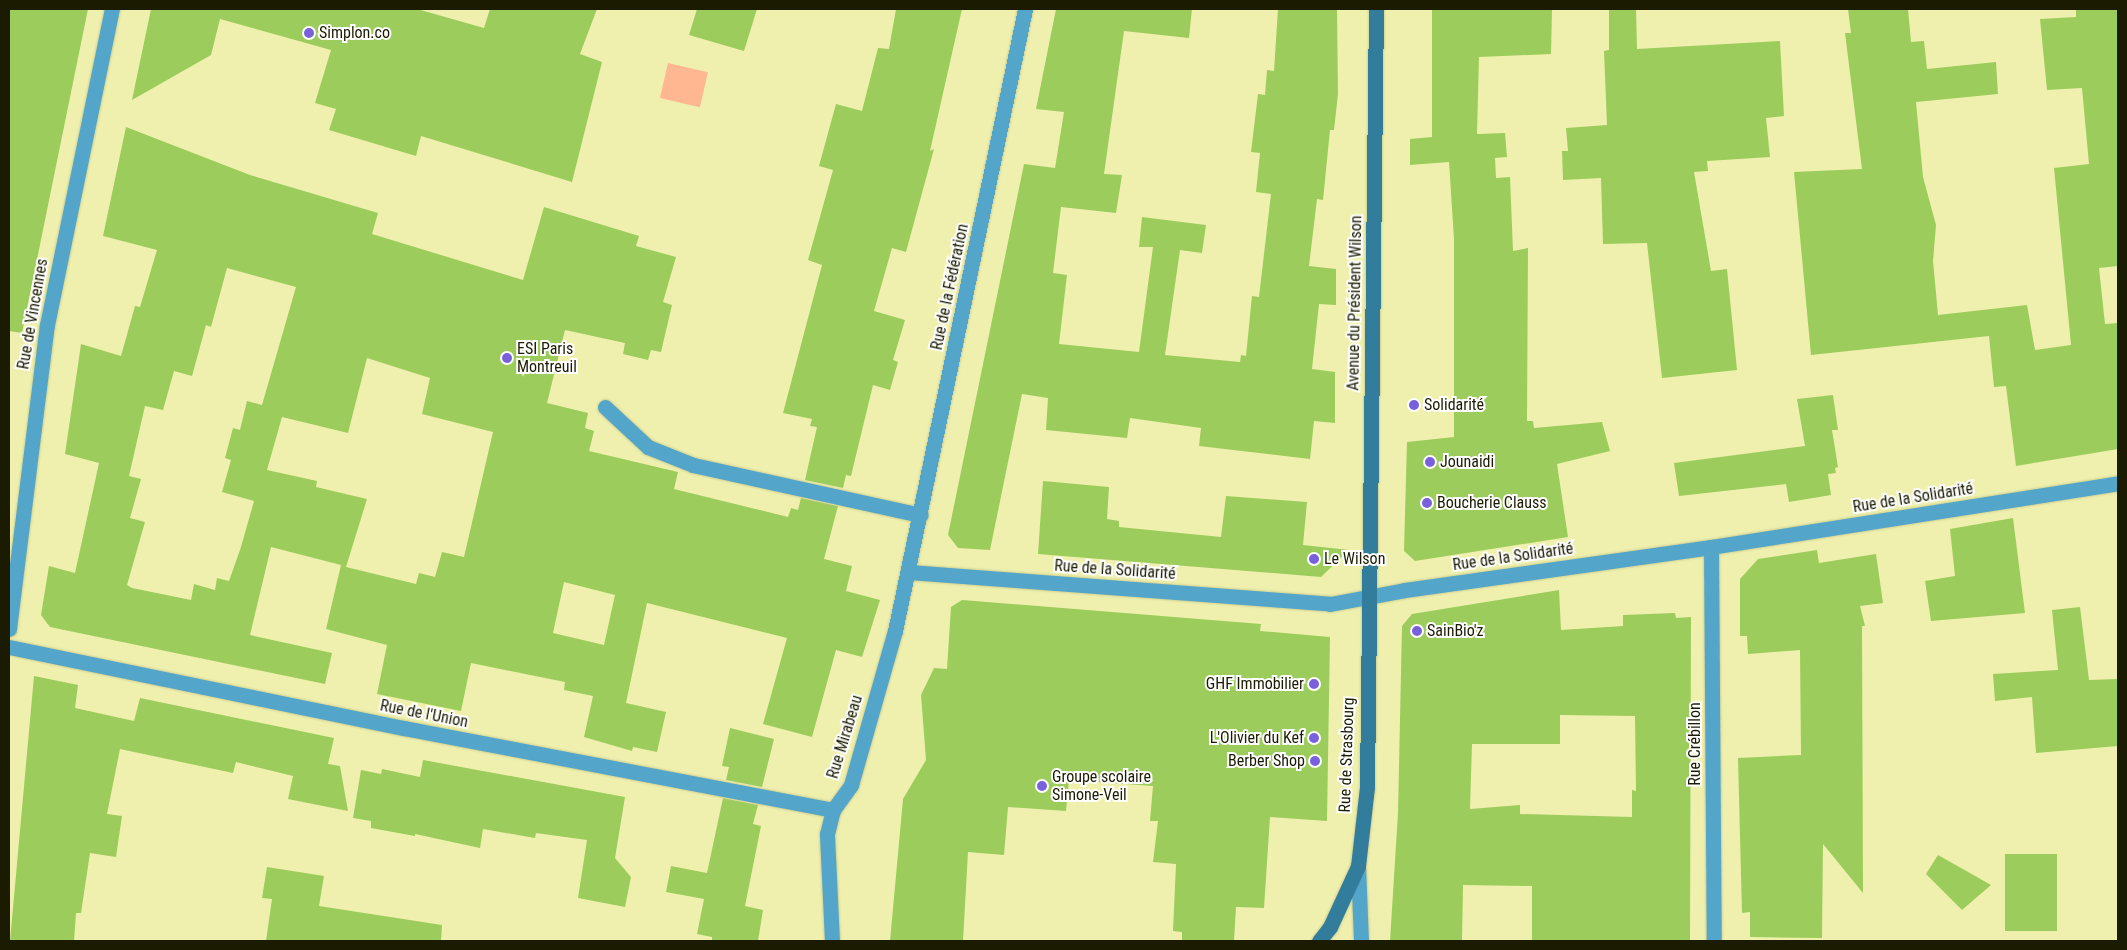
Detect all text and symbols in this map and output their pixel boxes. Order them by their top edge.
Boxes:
place label: Simplon.co [319,23,390,43]
marker: Simplon.co [303,27,315,39]
street label: Avenue du Président Wilson [1344,215,1366,391]
street label: Rue de la Fédération [927,222,973,352]
street label: Rue de Vincennes [14,257,52,371]
place label: ESI Paris Montreuil [517,339,577,377]
marker: ESI Paris Montreuil [501,352,513,364]
place label: Solidarité [1424,395,1484,415]
marker: Solidarité [1408,399,1420,411]
place label: Jounaidi [1440,452,1494,472]
marker: Jounaidi [1424,456,1436,468]
street label: Rue de la Solidarité [1851,479,1975,517]
place label: Boucherie Clauss [1437,493,1547,513]
marker: Boucherie Clauss [1421,497,1433,509]
street label: Rue de la Solidarité [1451,539,1575,575]
place label: Le Wilson [1324,549,1385,569]
marker: Le Wilson [1308,553,1320,565]
street label: Rue de la Solidarité [1054,556,1176,584]
place label: SainBio'z [1427,621,1484,641]
marker: SainBio'z [1411,625,1423,637]
place label: GHF Immobilier [1206,674,1304,694]
marker: GHF Immobilier [1308,678,1320,690]
street label: Rue Mirabeau [823,693,867,781]
street label: Rue de l'Union [378,696,470,732]
street label: Rue de Strasbourg [1335,697,1359,813]
street label: Rue Crébillon [1685,702,1705,786]
place label: L'Olivier du Kef [1210,728,1304,748]
marker: L'Olivier du Kef [1308,732,1320,744]
place label: Berber Shop [1228,751,1305,771]
marker: Berber Shop [1309,755,1321,767]
place label: Groupe scolaire Simone-Veil [1052,767,1151,805]
marker: Groupe scolaire Simone-Veil [1036,780,1048,792]

